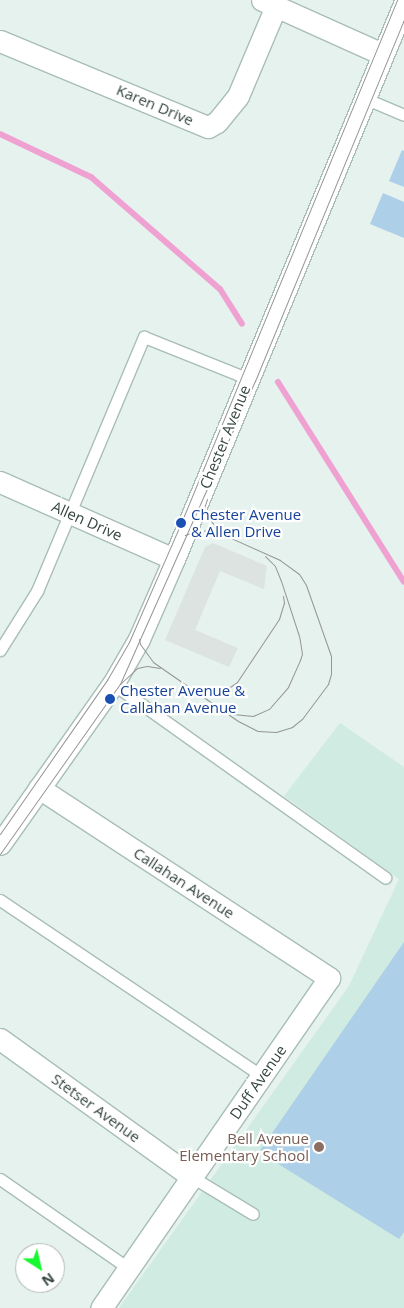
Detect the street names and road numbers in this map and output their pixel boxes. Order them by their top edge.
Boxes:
street label: Karen Drive [114,81,196,129]
street label: Chester Avenue [196,383,254,491]
street label: Allen Drive [49,497,125,545]
street label: Callahan Avenue [130,844,238,922]
street label: Duff Avenue [226,1041,290,1123]
street label: Stetser Avenue [48,1070,144,1146]

